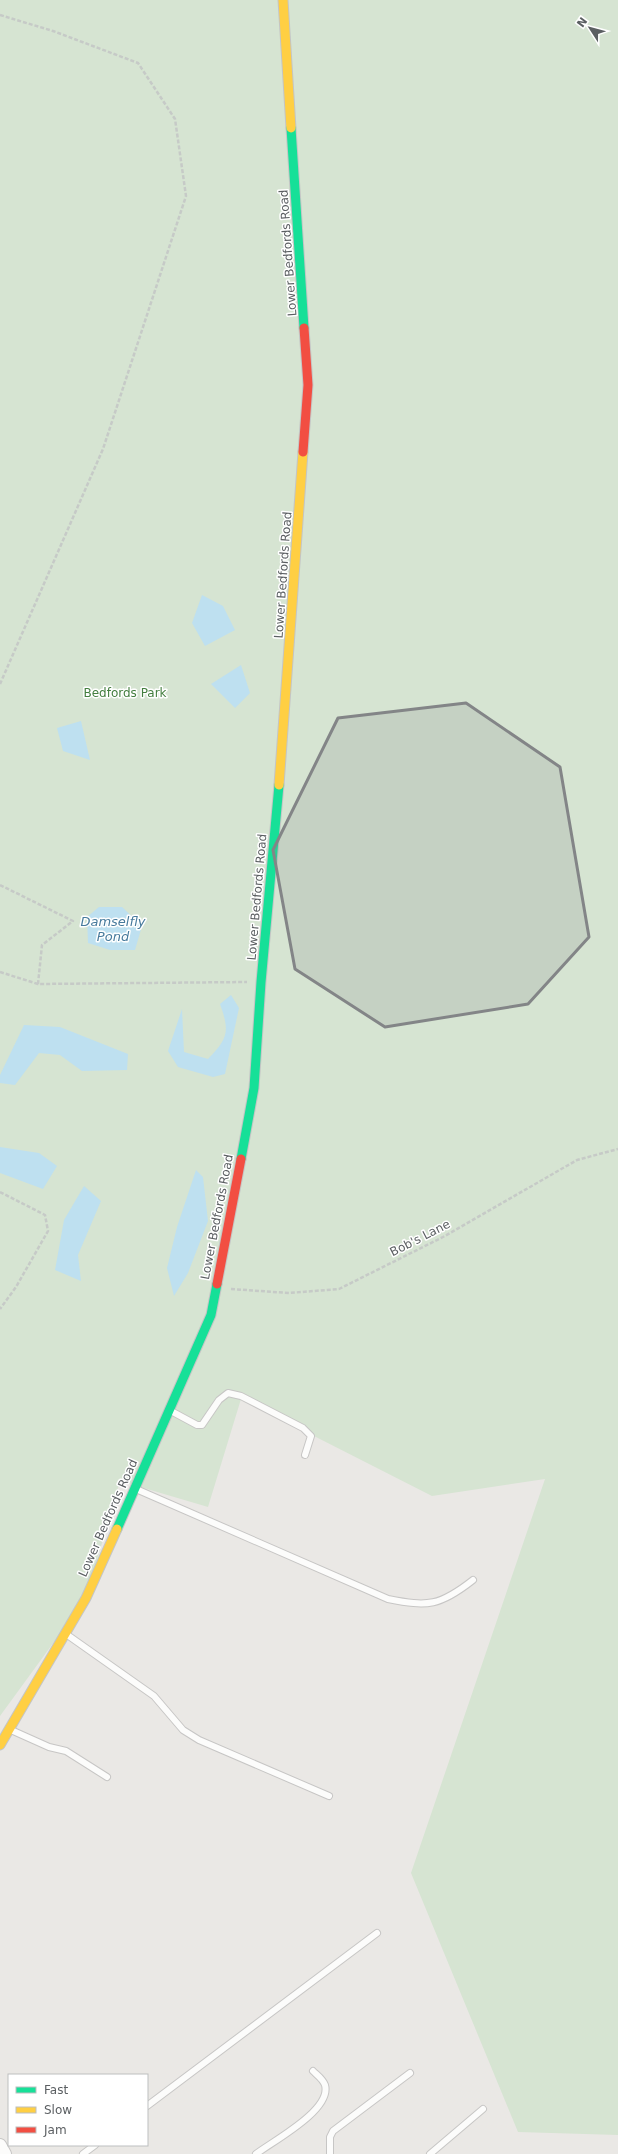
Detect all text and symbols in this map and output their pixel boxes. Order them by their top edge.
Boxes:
north arrow [570,8,610,48]
text: N [574,15,590,30]
street label: Lower Bedfords Road [277,189,299,317]
street label: Lower Bedfords Road [272,511,294,639]
park label: Bedfords Park [83,686,167,700]
street label: Lower Bedfords Road [244,833,270,961]
water label: Damselfly Pond [80,914,146,944]
street label: Lower Bedfords Road [198,1153,236,1281]
street label: Bob's Lane [388,1217,452,1259]
street label: Lower Bedfords Road [76,1457,140,1579]
legend [8,2074,148,2146]
text: Fast [44,2083,68,2097]
text: Slow [44,2103,72,2117]
text: Jam [43,2123,67,2137]

